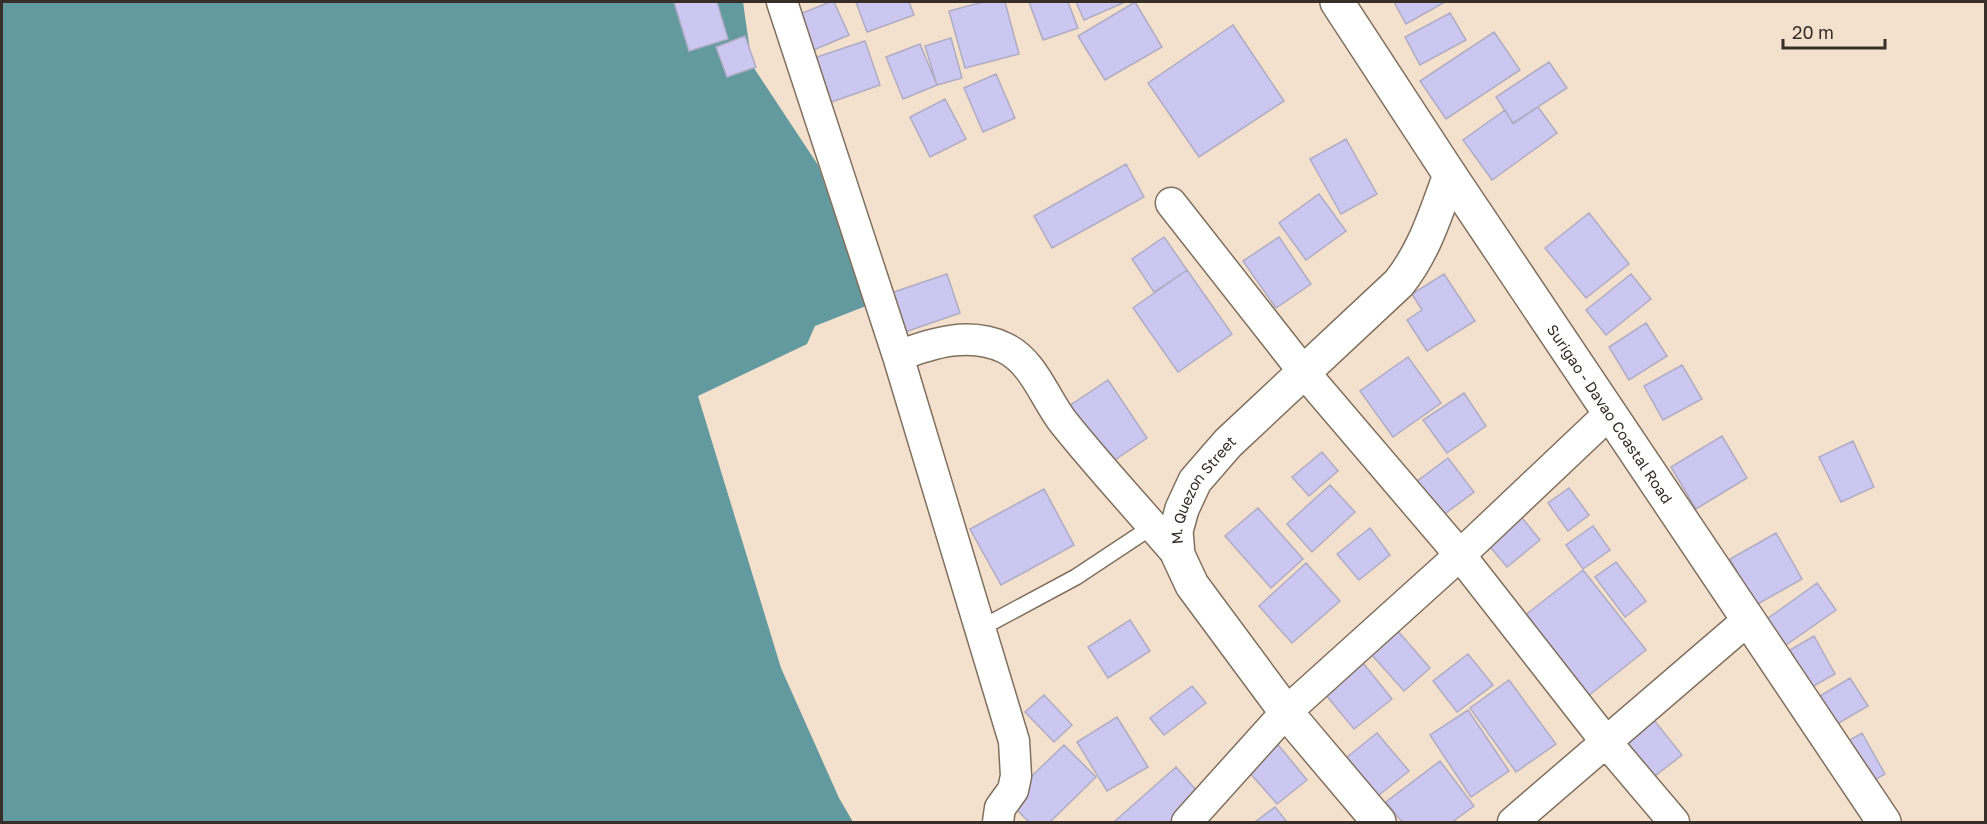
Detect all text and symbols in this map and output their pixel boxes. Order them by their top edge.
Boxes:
scale bar [1783,12,1885,50]
text: 20 m [1792,21,1834,43]
street label: Surigao - Davao Coastal Road [1544,321,1677,507]
street label: M. Quezon Street [1167,432,1239,545]

